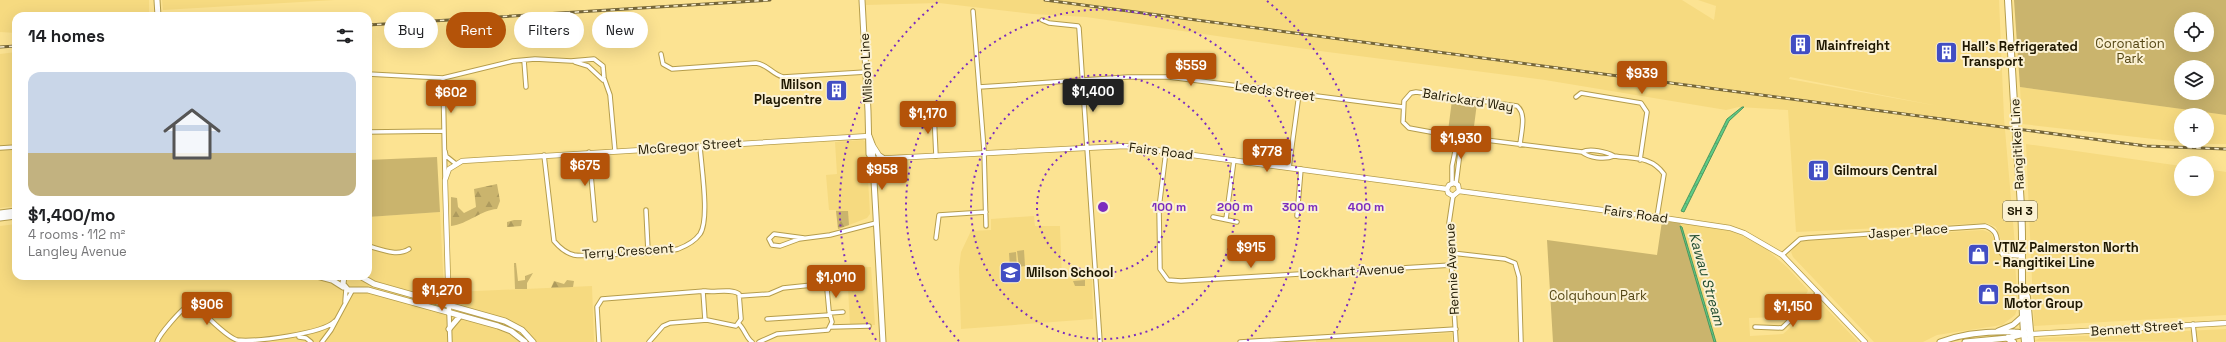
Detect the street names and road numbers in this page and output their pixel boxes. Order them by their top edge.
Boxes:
street label: Milson Line [856,33,876,103]
street label: Leeds Street [1234,77,1316,105]
street label: Balrickard Way [1421,84,1515,116]
street label: Rangitikei Line [2006,98,2028,190]
street label: McGregor Street [637,134,743,158]
street label: Fairs Road [1128,139,1194,163]
street label: Fairs Road [1603,201,1669,227]
road number: SH 3 [2003,201,2037,221]
street label: Jasper Place [1868,220,1948,242]
street label: Rennie Avenue [1441,223,1463,315]
street label: Terry Crescent [582,239,674,263]
street label: Lockhart Avenue [1299,260,1405,282]
street label: Bennett Street [2090,316,2184,340]

